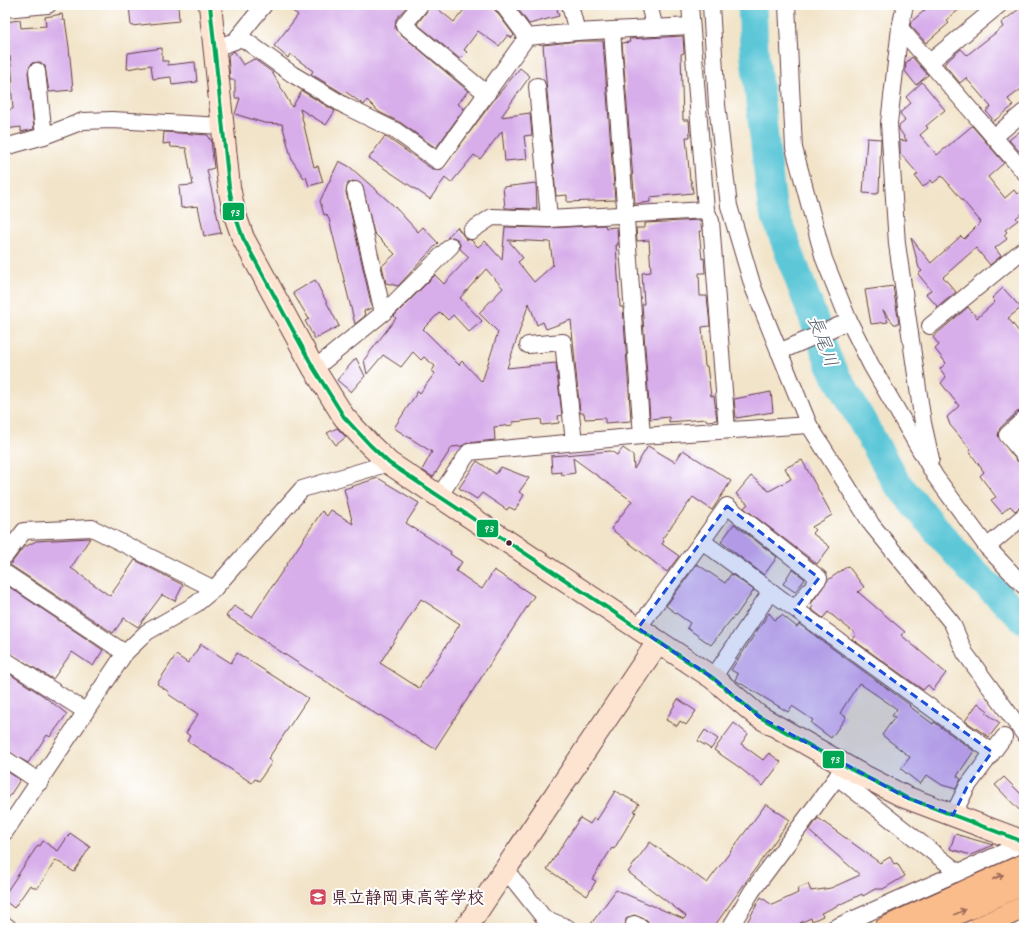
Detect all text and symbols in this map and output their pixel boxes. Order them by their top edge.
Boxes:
line badge: 93 [222,202,245,221]
text: 93 [229,205,240,219]
water label: 長尾川 [803,312,843,370]
line badge: 93 [476,519,499,538]
text: 93 [483,521,494,535]
unlabelled marker [504,538,514,548]
line badge: 93 [822,750,845,769]
text: 93 [829,752,840,766]
one-way arrow [991,873,1003,880]
school or university icon: 県立静岡東高等学校 [308,887,328,907]
place label: 県立静岡東高等学校 [331,887,484,908]
one-way arrow [954,908,966,915]

